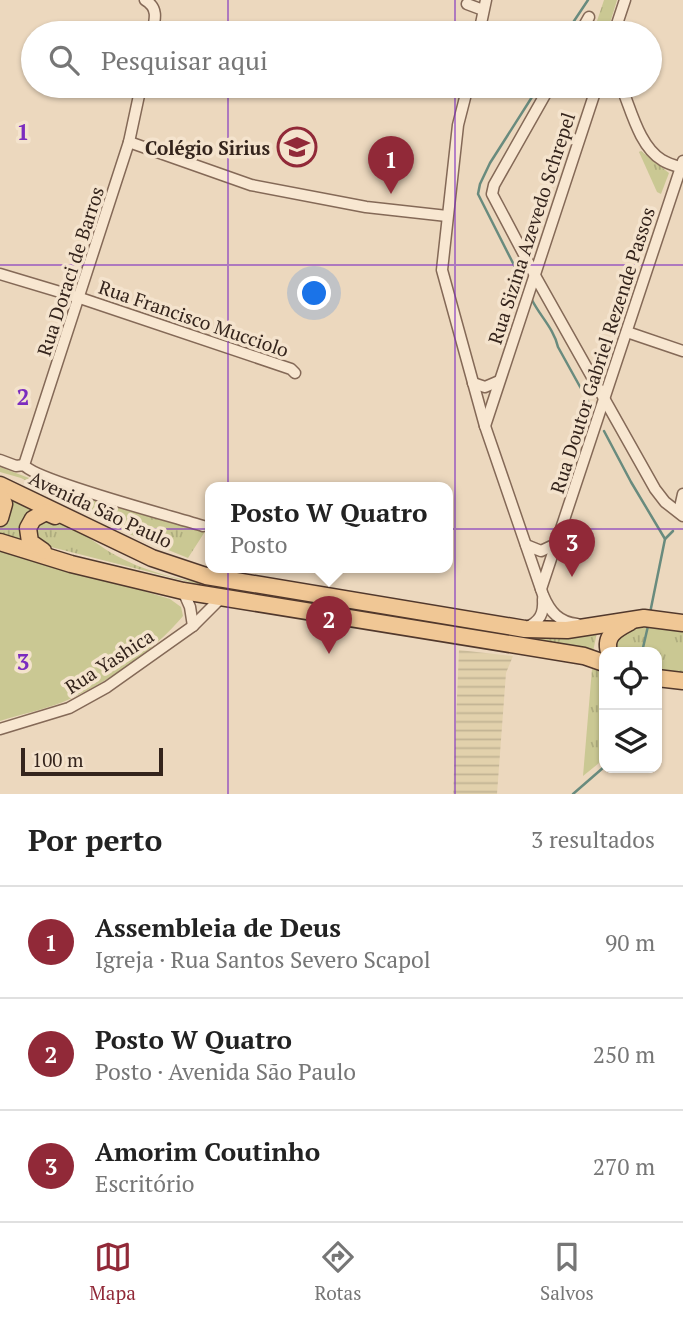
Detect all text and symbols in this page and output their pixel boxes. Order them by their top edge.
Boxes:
search box [21,21,662,98]
icon: search [45,41,83,79]
text: Pesquisar aqui [101,43,268,77]
street label: Rua Sizina Azevedo Schrepel [482,109,580,347]
text: 1 [17,116,30,147]
school or university icon: Colégio Sirius [276,126,318,168]
place label: Colégio Sirius [145,135,270,160]
pin: 1 [368,136,414,194]
street label: Rua Doraci de Barros [31,183,109,359]
street label: Rua Doutor Gabriel Rezende Passos [544,204,660,496]
street label: Rua Francisco Mucciolo [96,274,292,362]
your location [297,276,331,310]
text: 2 [17,381,30,412]
street label: Avenida São Paulo [25,465,177,553]
popup [205,482,453,573]
text: Posto W Quatro [230,495,428,529]
pin: 3 [549,519,595,577]
text: Posto [230,529,287,560]
pin: 2 [306,596,352,654]
street label: Rua Yashica [60,623,159,699]
text: 3 [17,646,30,677]
map controls [599,647,662,773]
button: locate [599,647,662,710]
button: layers [599,710,662,773]
scale bar [21,745,163,777]
text: 100 m [32,747,83,772]
text: Por perto [28,820,162,860]
text: 3 resultados [531,824,655,855]
text: Assembleia de Deus [95,910,341,944]
text: 1 [45,927,58,958]
text: 90 m [605,927,655,958]
text: Igreja · Rua Santos Severo Scapol [95,944,431,975]
text: Posto W Quatro [95,1022,292,1056]
text: 2 [45,1039,58,1070]
text: 250 m [593,1039,655,1070]
text: Posto · Avenida São Paulo [95,1056,356,1087]
text: Amorim Coutinho [95,1134,320,1168]
text: 3 [45,1151,58,1182]
text: 270 m [593,1151,655,1182]
text: Escritório [95,1168,195,1199]
tab: Mapa [89,1238,136,1305]
tab: Rotas [314,1238,361,1305]
tab: Salvos [540,1238,594,1305]

